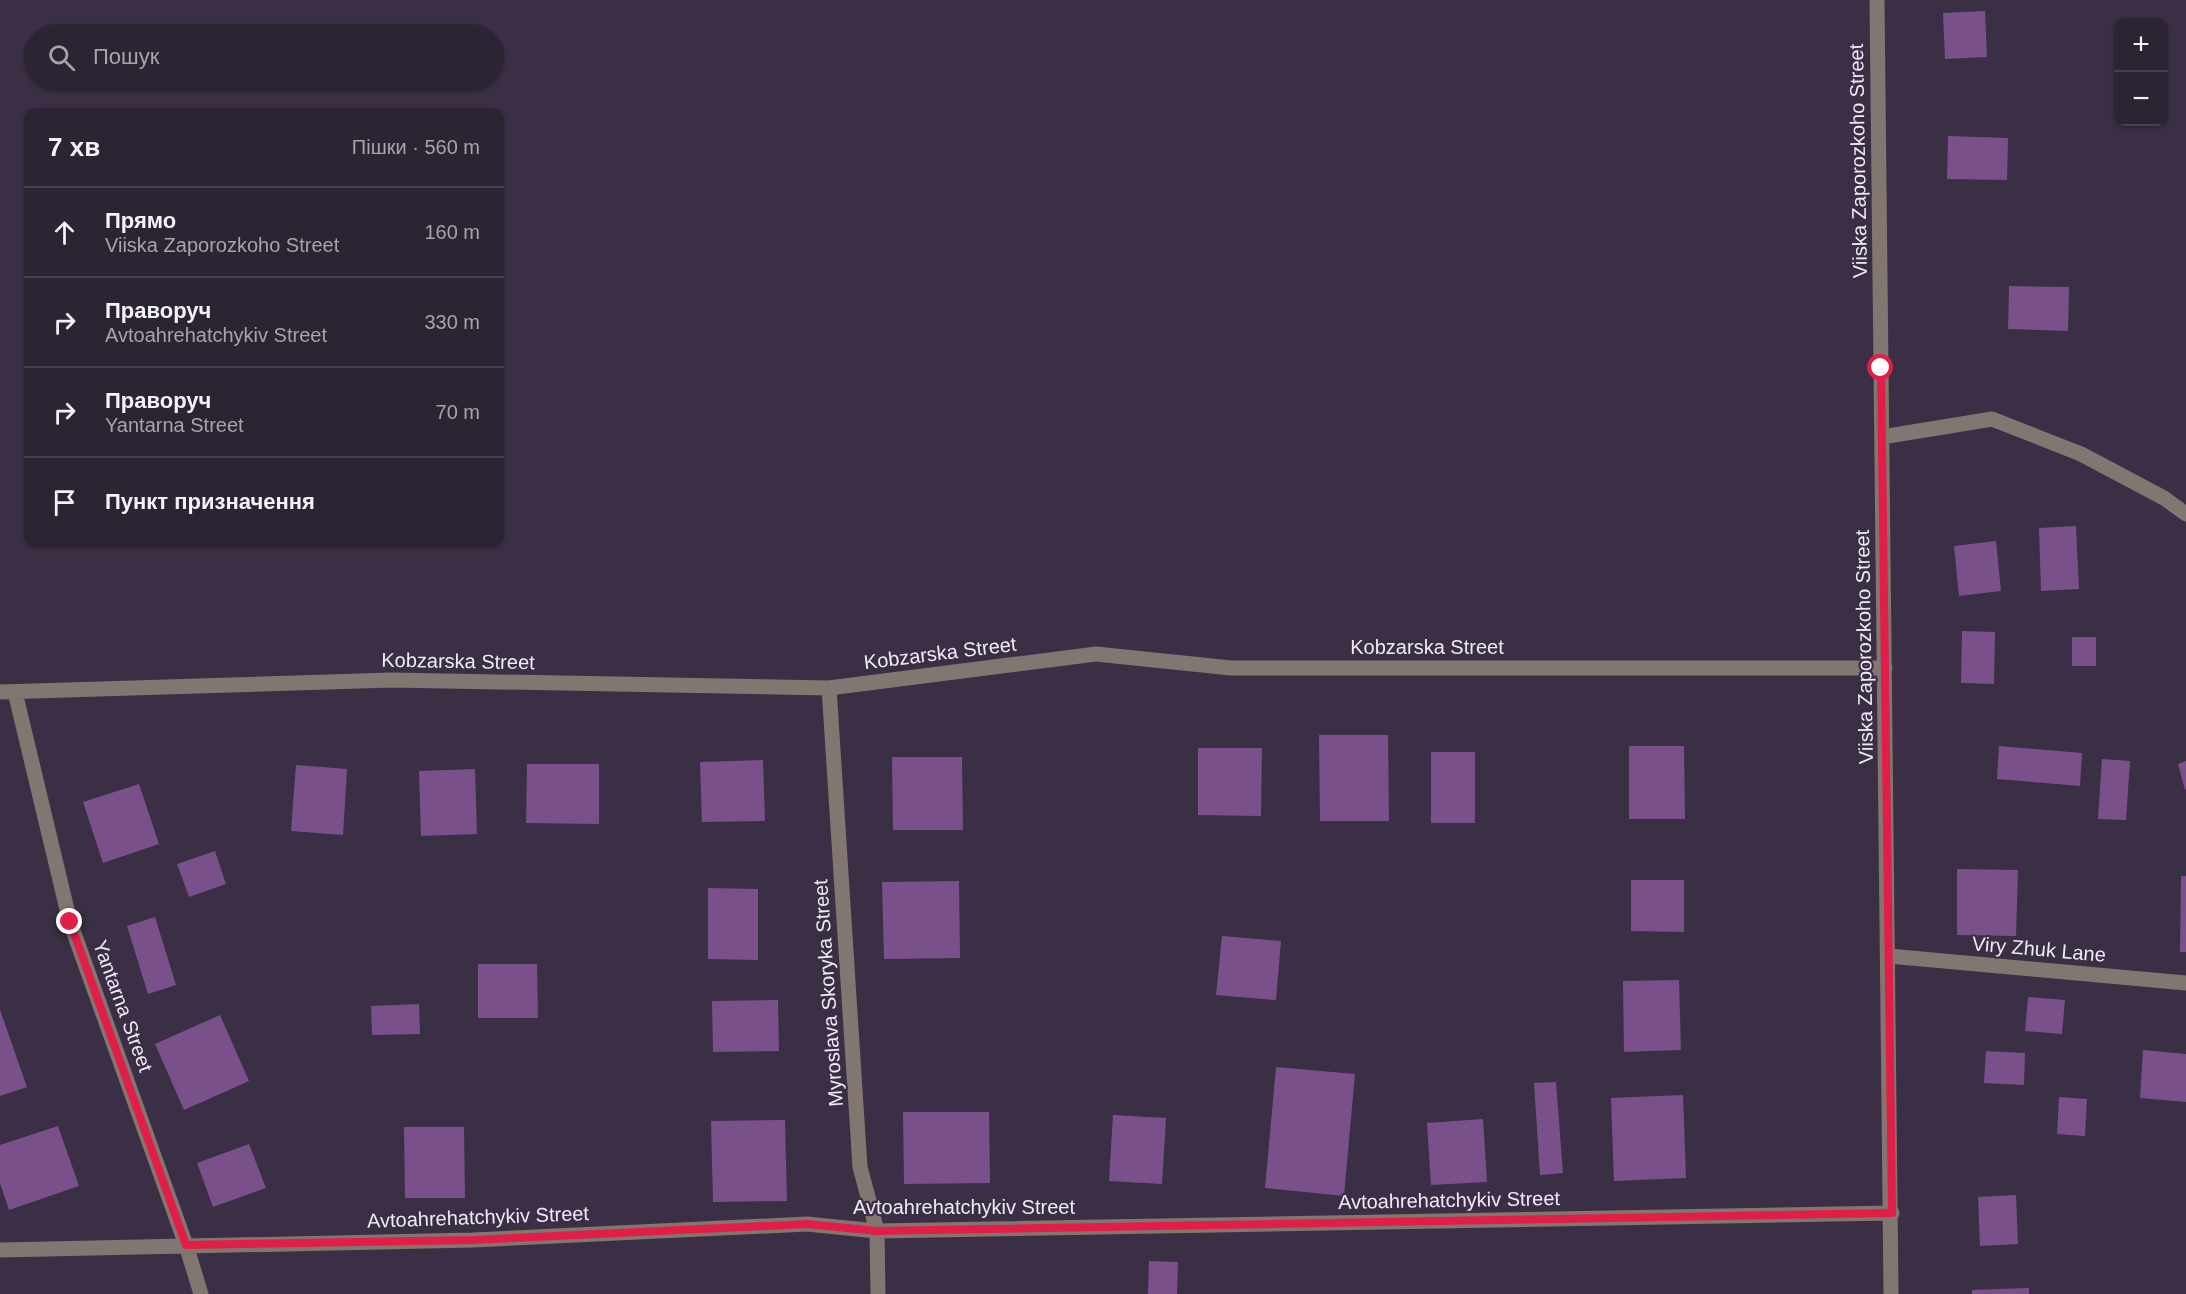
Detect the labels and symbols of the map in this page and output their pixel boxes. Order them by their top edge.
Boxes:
street label: Viiska Zaporozkoho Street [1845,43,1871,278]
route start [1867,354,1893,380]
street label: Viiska Zaporozkoho Street [1851,529,1877,764]
street label: Kobzarska Street [863,633,1018,673]
street label: Kobzarska Street [1350,636,1504,658]
street label: Kobzarska Street [381,649,535,673]
street label: Myroslava Skoryka Street [809,878,847,1107]
route end [56,908,82,934]
street label: Viry Zhuk Lane [1971,932,2107,966]
street label: Yantarna Street [89,937,157,1075]
street label: Avtoahrehatchykiv Street [1338,1187,1561,1213]
street label: Avtoahrehatchykiv Street [853,1196,1075,1218]
street label: Avtoahrehatchykiv Street [367,1202,590,1232]

